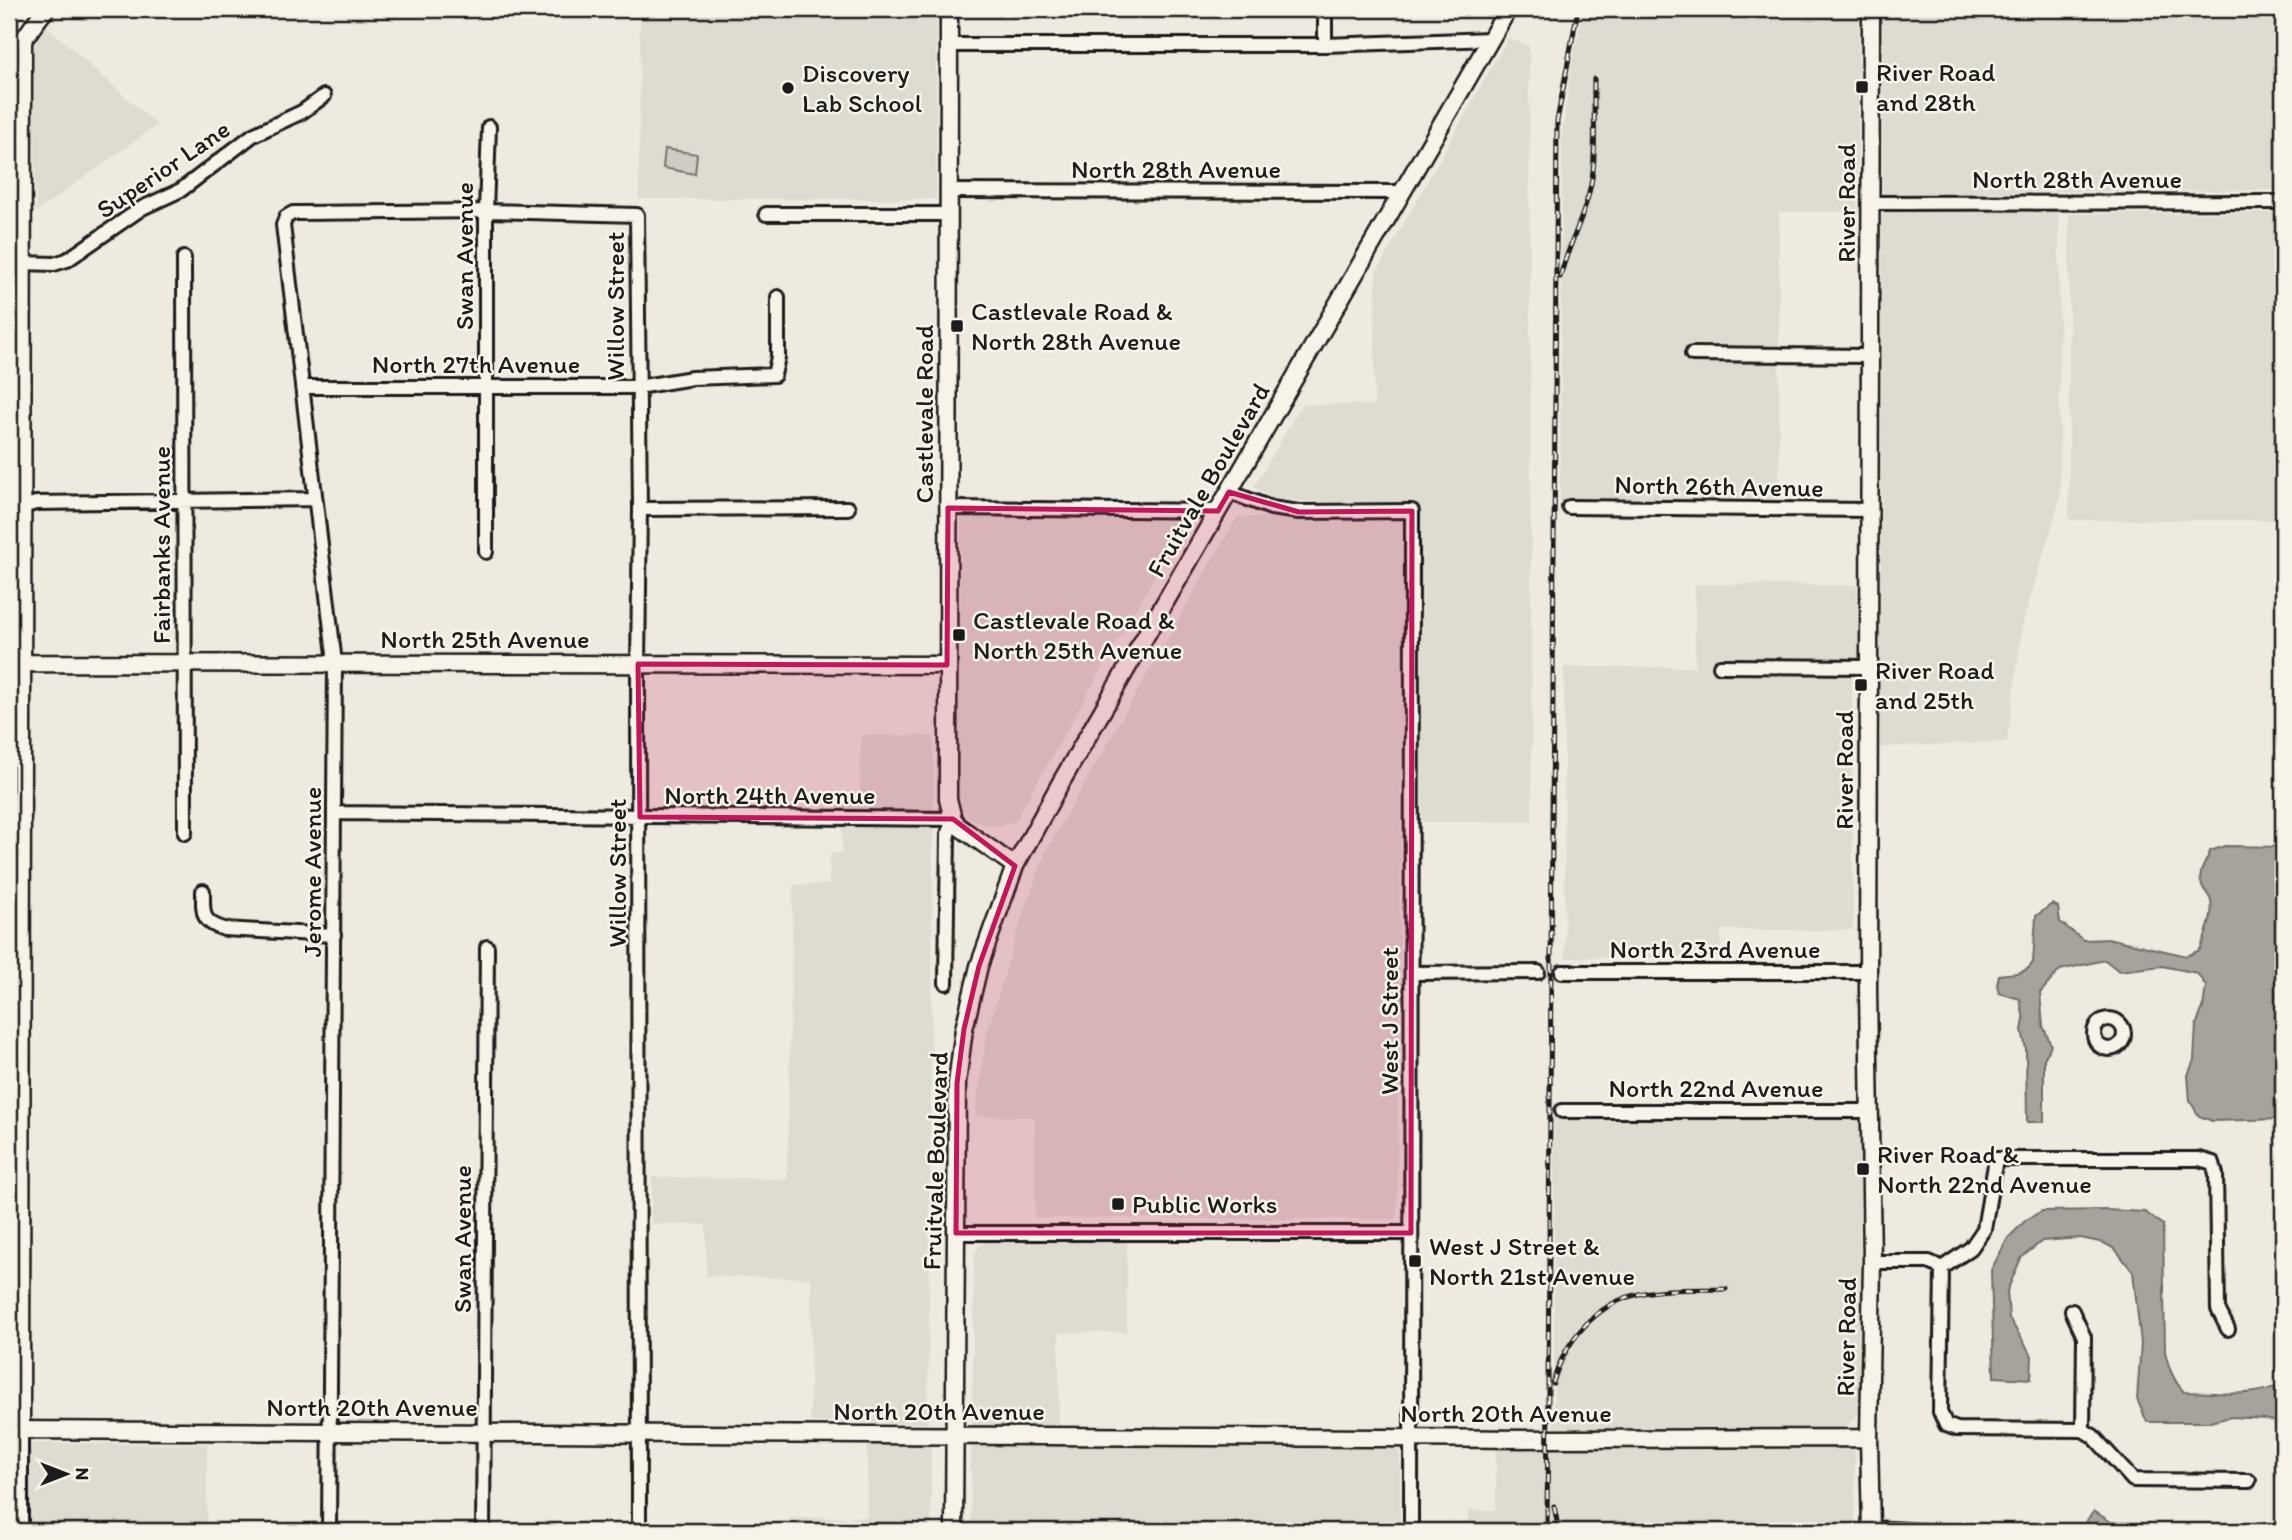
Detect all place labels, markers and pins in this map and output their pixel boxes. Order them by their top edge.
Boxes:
place label: River Road and 28th [1876,56,1995,118]
place label: Discovery Lab School [802,57,922,119]
marker: River Road and 28th [1854,79,1870,95]
marker: Discovery Lab School [780,80,796,96]
place label: Castlevale Road & North 28th Avenue [971,295,1181,357]
marker: Castlevale Road & North 28th Avenue [949,318,965,334]
place label: Castlevale Road & North 25th Avenue [973,604,1182,666]
marker: Castlevale Road & North 25th Avenue [951,627,967,643]
place label: River Road and 25th [1875,654,1994,716]
marker: River Road and 25th [1853,677,1869,693]
place label: River Road & North 22nd Avenue [1877,1138,2092,1200]
marker: River Road & North 22nd Avenue [1855,1161,1871,1177]
place label: Public Works [1132,1188,1278,1220]
marker: Public Works [1110,1196,1126,1212]
place label: West J Street & North 21st Avenue [1429,1230,1635,1292]
marker: West J Street & North 21st Avenue [1407,1253,1423,1269]

